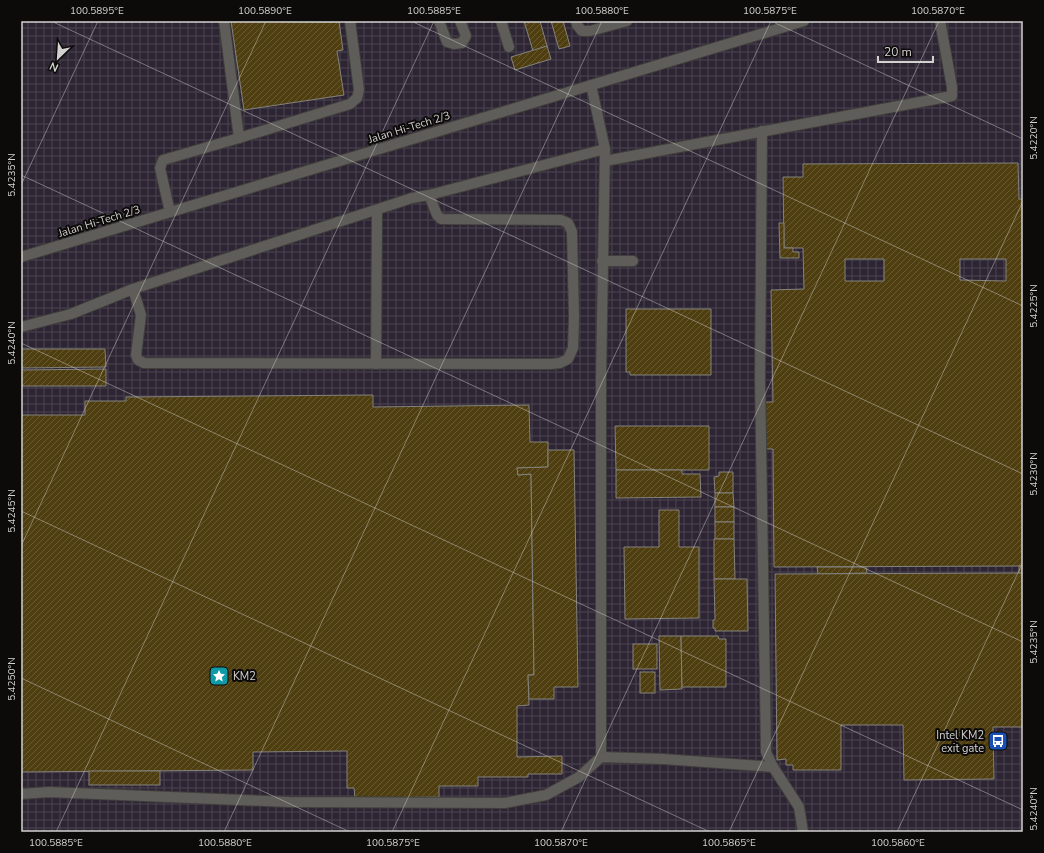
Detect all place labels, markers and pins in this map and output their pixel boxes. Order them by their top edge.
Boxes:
place icon: KM2 [208,665,230,687]
place label: KM2 [233,669,256,684]
place label: Intel KM2 exit gate [936,728,984,756]
bus stop icon: Intel KM2 exit gate [987,730,1009,752]

